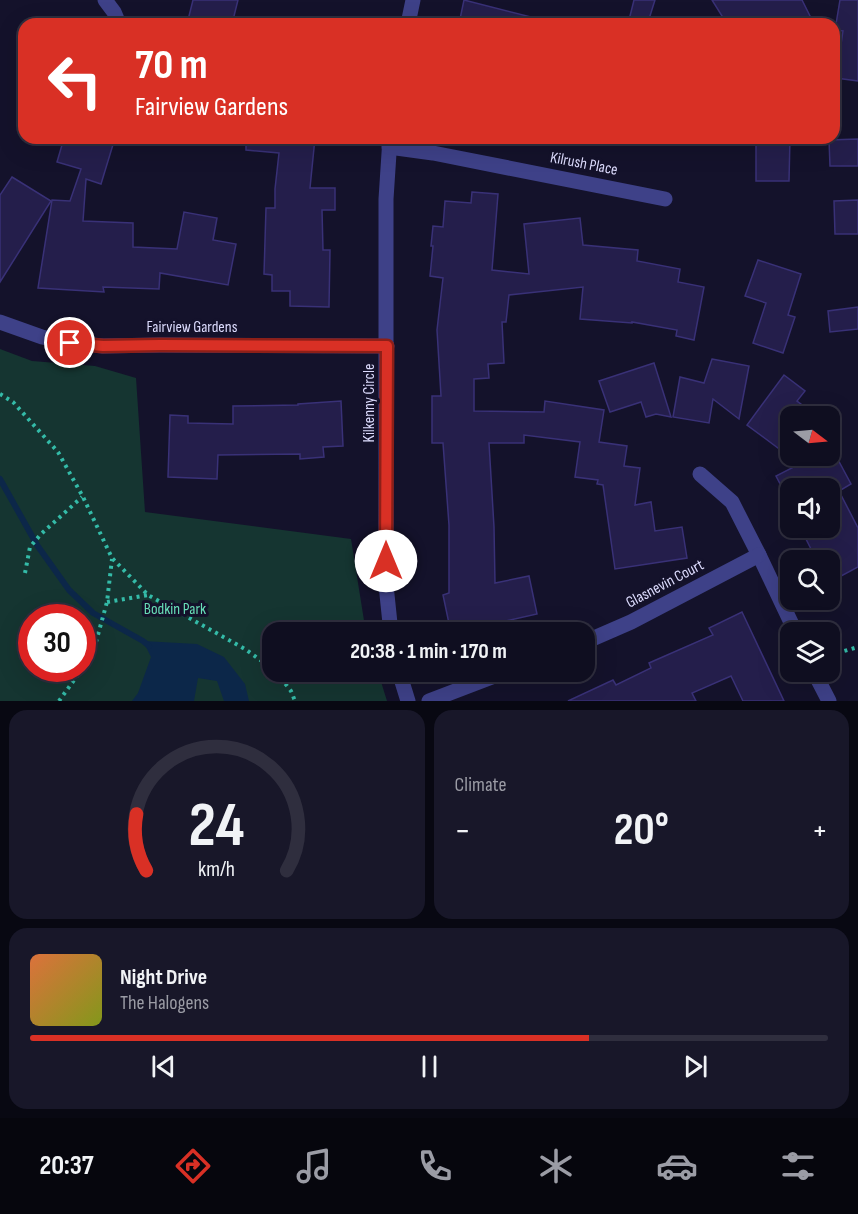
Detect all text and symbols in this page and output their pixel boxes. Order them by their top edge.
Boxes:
text: 70 m [135,40,208,91]
icon: left [36,42,114,120]
text: Fairview Gardens [135,91,288,123]
street label: Kilrush Place [549,148,619,180]
pin [44,317,95,368]
street label: Fairview Gardens [147,318,238,337]
icon: arrive [53,326,86,359]
street label: Kilkenny Circle [360,364,379,442]
north arrow [780,406,840,466]
map controls [780,406,840,682]
button: sound [780,478,840,538]
position arrow [354,529,418,593]
button: search [780,550,840,610]
street label: Glasnevin Court [623,556,707,612]
park label: Bodkin Park [144,600,206,619]
speed limit sign: 30 [18,604,96,682]
button: layers [780,622,840,682]
text: 20:38 · 1 min · 170 m [350,638,507,665]
text: Climate [455,773,507,797]
text: 24 [189,789,245,864]
text: 20° [614,803,669,858]
text: − [455,811,471,851]
text: + [812,811,828,851]
text: km/h [198,858,235,883]
text: Night Drive [120,964,207,991]
text: The Halogens [120,991,209,1015]
icon: previous [147,1050,180,1083]
icon: pause [413,1050,446,1083]
icon: next [679,1050,712,1083]
icon: directions [172,1145,214,1187]
icon: music [293,1145,335,1187]
icon: phone [414,1145,456,1187]
icon: climate [535,1145,577,1187]
icon: car [656,1145,698,1187]
icon: filters [777,1145,819,1187]
text: 20:37 [39,1150,94,1182]

